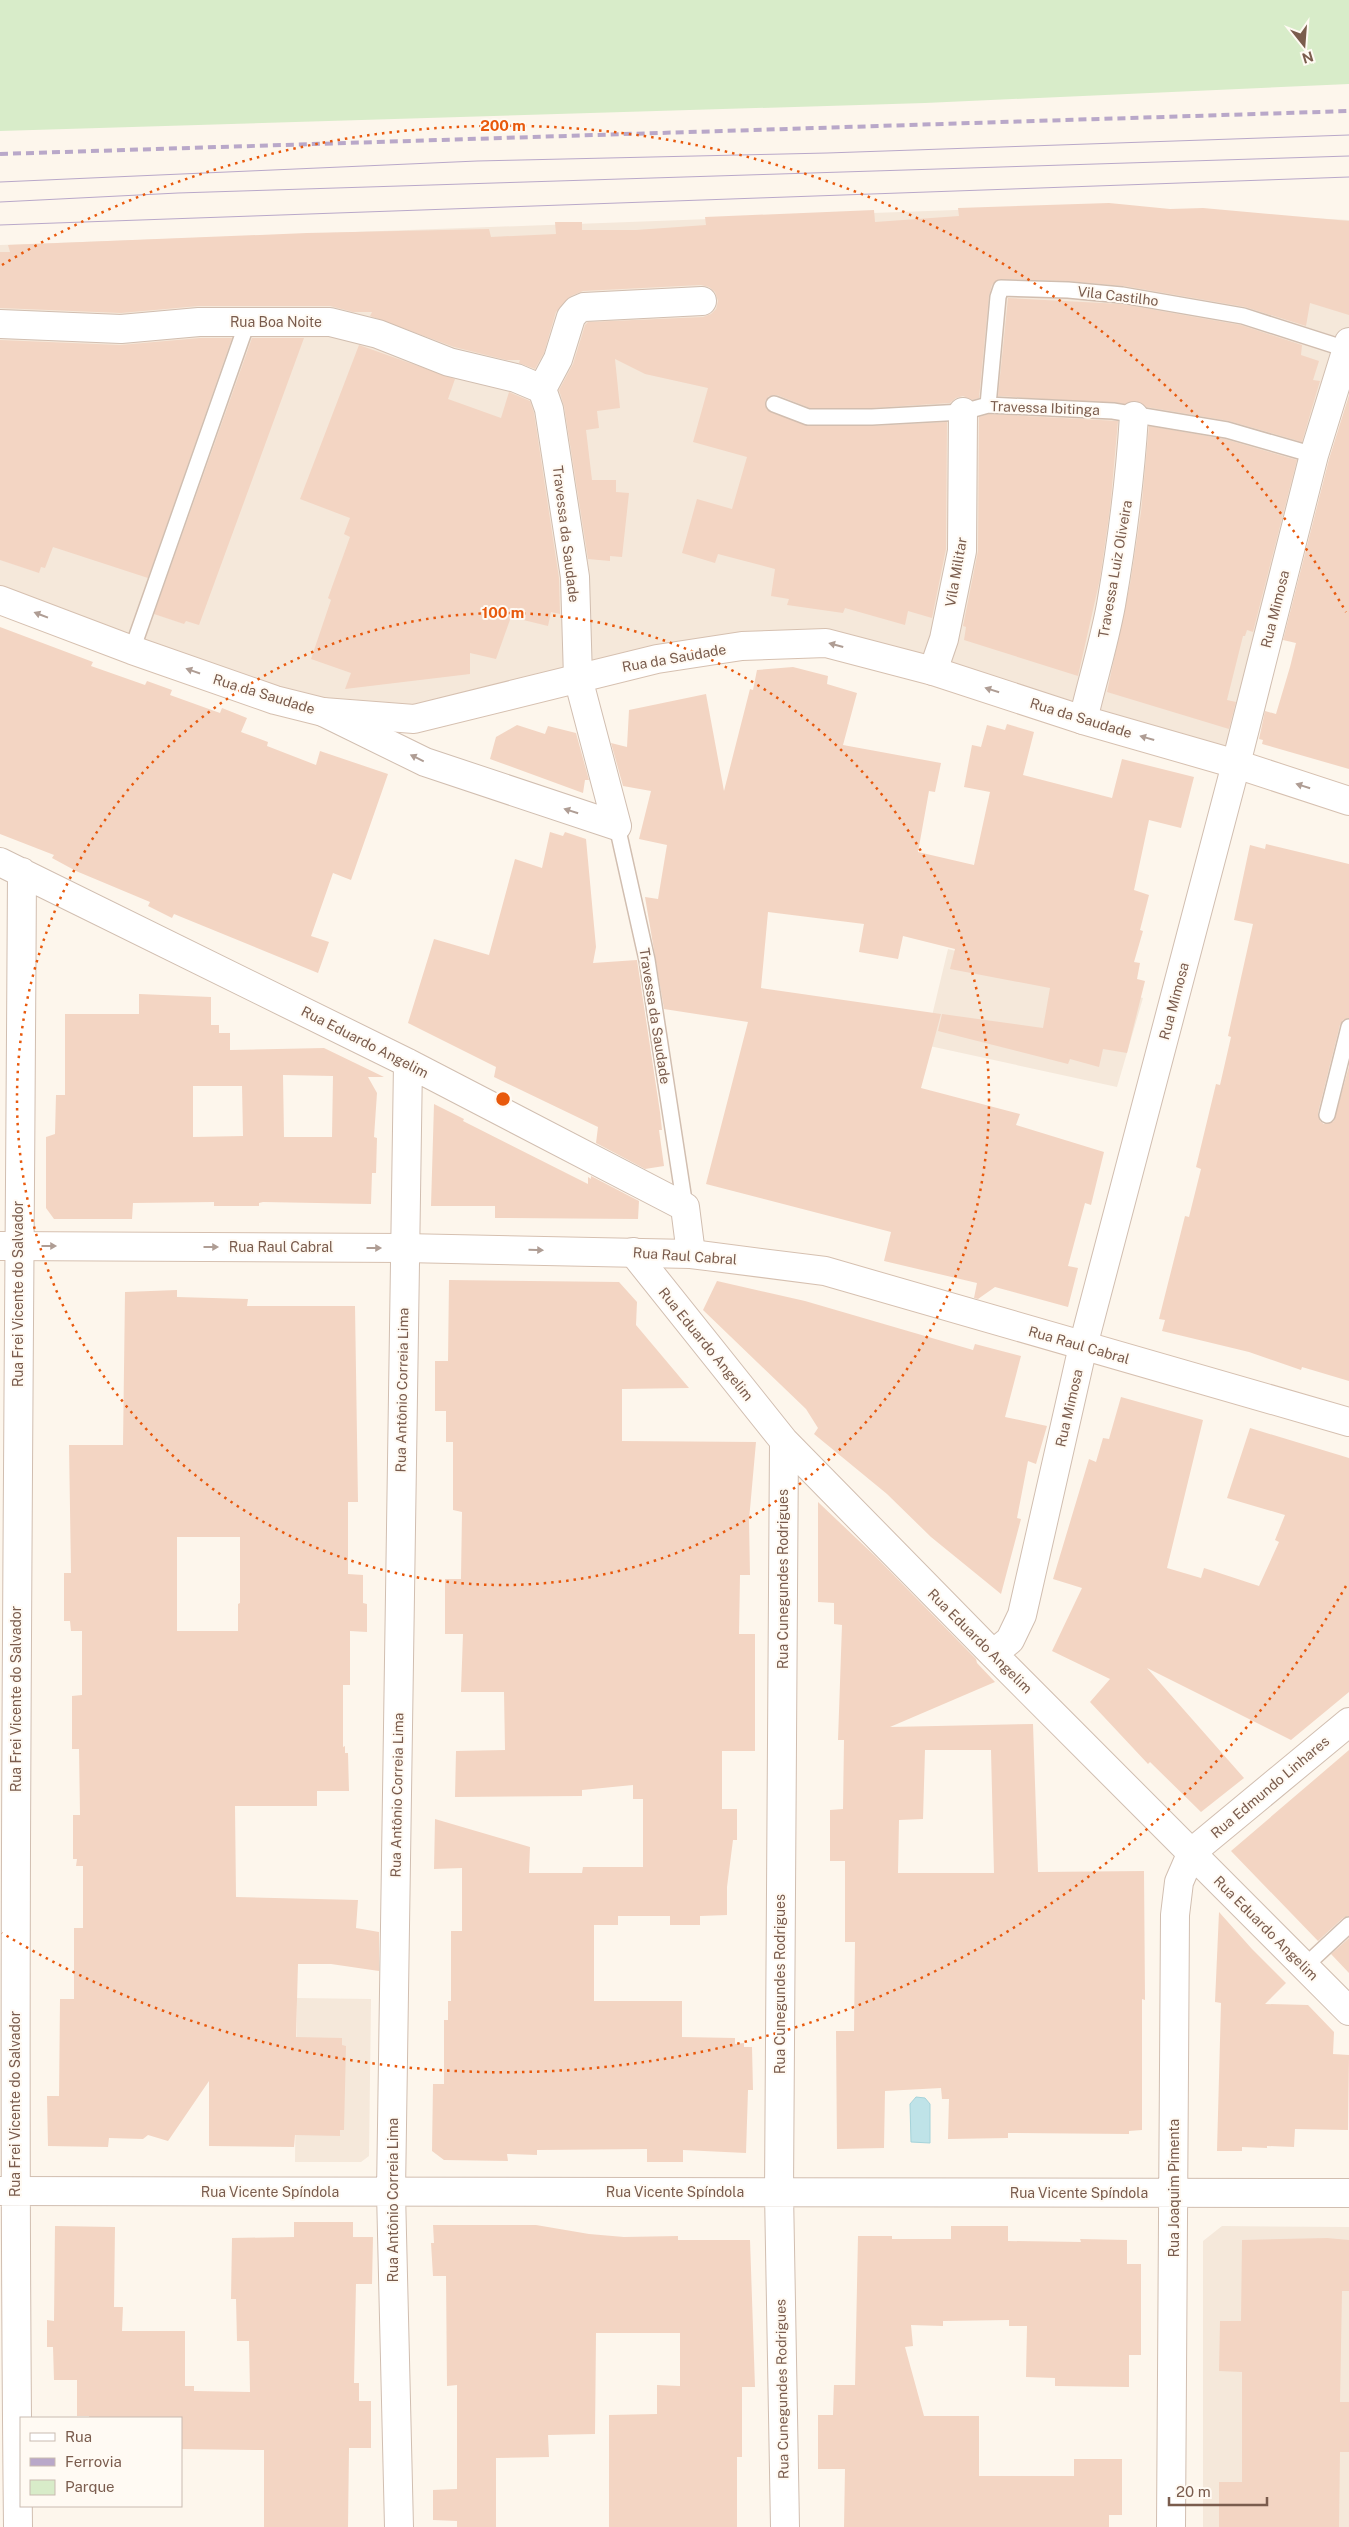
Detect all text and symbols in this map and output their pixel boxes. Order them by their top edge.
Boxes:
north arrow [1279,20,1329,70]
text: N [1300,48,1315,67]
text: 200 m [480,117,526,134]
street label: Vila Castilho [1077,283,1160,309]
street label: Rua Boa Noite [230,314,322,330]
street label: Travessa Ibitinga [990,398,1100,418]
street label: Travessa da Saudade [550,465,582,603]
street label: Travessa Luiz Oliveira [1095,499,1135,639]
street label: Vila Militar [942,536,970,608]
street label: Rua Mimosa [1258,569,1292,649]
text: 100 m [482,604,524,621]
one-way arrow [34,611,48,619]
street label: Rua da Saudade [621,641,727,675]
one-way arrow [828,641,843,649]
one-way arrow [186,667,201,675]
street label: Rua da Saudade [211,671,317,717]
one-way arrow [984,686,999,694]
street label: Rua da Saudade [1028,695,1134,741]
one-way arrow [1140,734,1155,742]
one-way arrow [410,754,424,762]
one-way arrow [1295,781,1310,789]
one-way arrow [563,806,578,814]
street label: Travessa da Saudade [636,947,674,1085]
street label: Rua Mimosa [1156,961,1192,1041]
street label: Rua Eduardo Angelim [299,1003,431,1081]
centre of rings [494,1090,512,1108]
street label: Rua Frei Vicente do Salvador [10,1201,26,1387]
street label: Rua Raul Cabral [229,1239,333,1255]
one-way arrow [41,1242,57,1250]
one-way arrow [203,1243,219,1251]
one-way arrow [366,1244,382,1252]
street label: Rua Raul Cabral [632,1244,738,1268]
one-way arrow [528,1246,544,1254]
street label: Rua Eduardo Angelim [656,1284,756,1404]
street label: Rua Antônio Correia Lima [393,1308,411,1472]
street label: Rua Raul Cabral [1027,1323,1131,1367]
street label: Rua Mimosa [1052,1368,1086,1448]
street label: Rua Cunegundes Rodrigues [775,1489,791,1669]
street label: Rua Eduardo Angelim [925,1586,1035,1696]
street label: Rua Frei Vicente do Salvador [8,1606,24,1792]
street label: Rua Antônio Correia Lima [388,1713,406,1877]
street label: Rua Edmundo Linhares [1208,1733,1332,1841]
street label: Rua Eduardo Angelim [1211,1873,1321,1983]
street label: Rua Cunegundes Rodrigues [772,1894,788,2074]
street label: Rua Frei Vicente do Salvador [7,2011,23,2197]
street label: Rua Antônio Correia Lima [385,2118,401,2282]
street label: Rua Joaquim Pimenta [1166,2119,1182,2257]
street label: Rua Vicente Spíndola [201,2184,339,2200]
street label: Rua Vicente Spíndola [606,2184,744,2200]
street label: Rua Vicente Spíndola [1010,2185,1148,2201]
street label: Rua Cunegundes Rodrigues [772,2299,792,2479]
legend [20,2417,182,2507]
text: Rua [65,2428,92,2445]
text: Ferrovia [65,2453,122,2470]
scale bar [1169,2474,1266,2506]
text: Parque [65,2478,115,2495]
text: 20 m [1176,2483,1211,2500]

